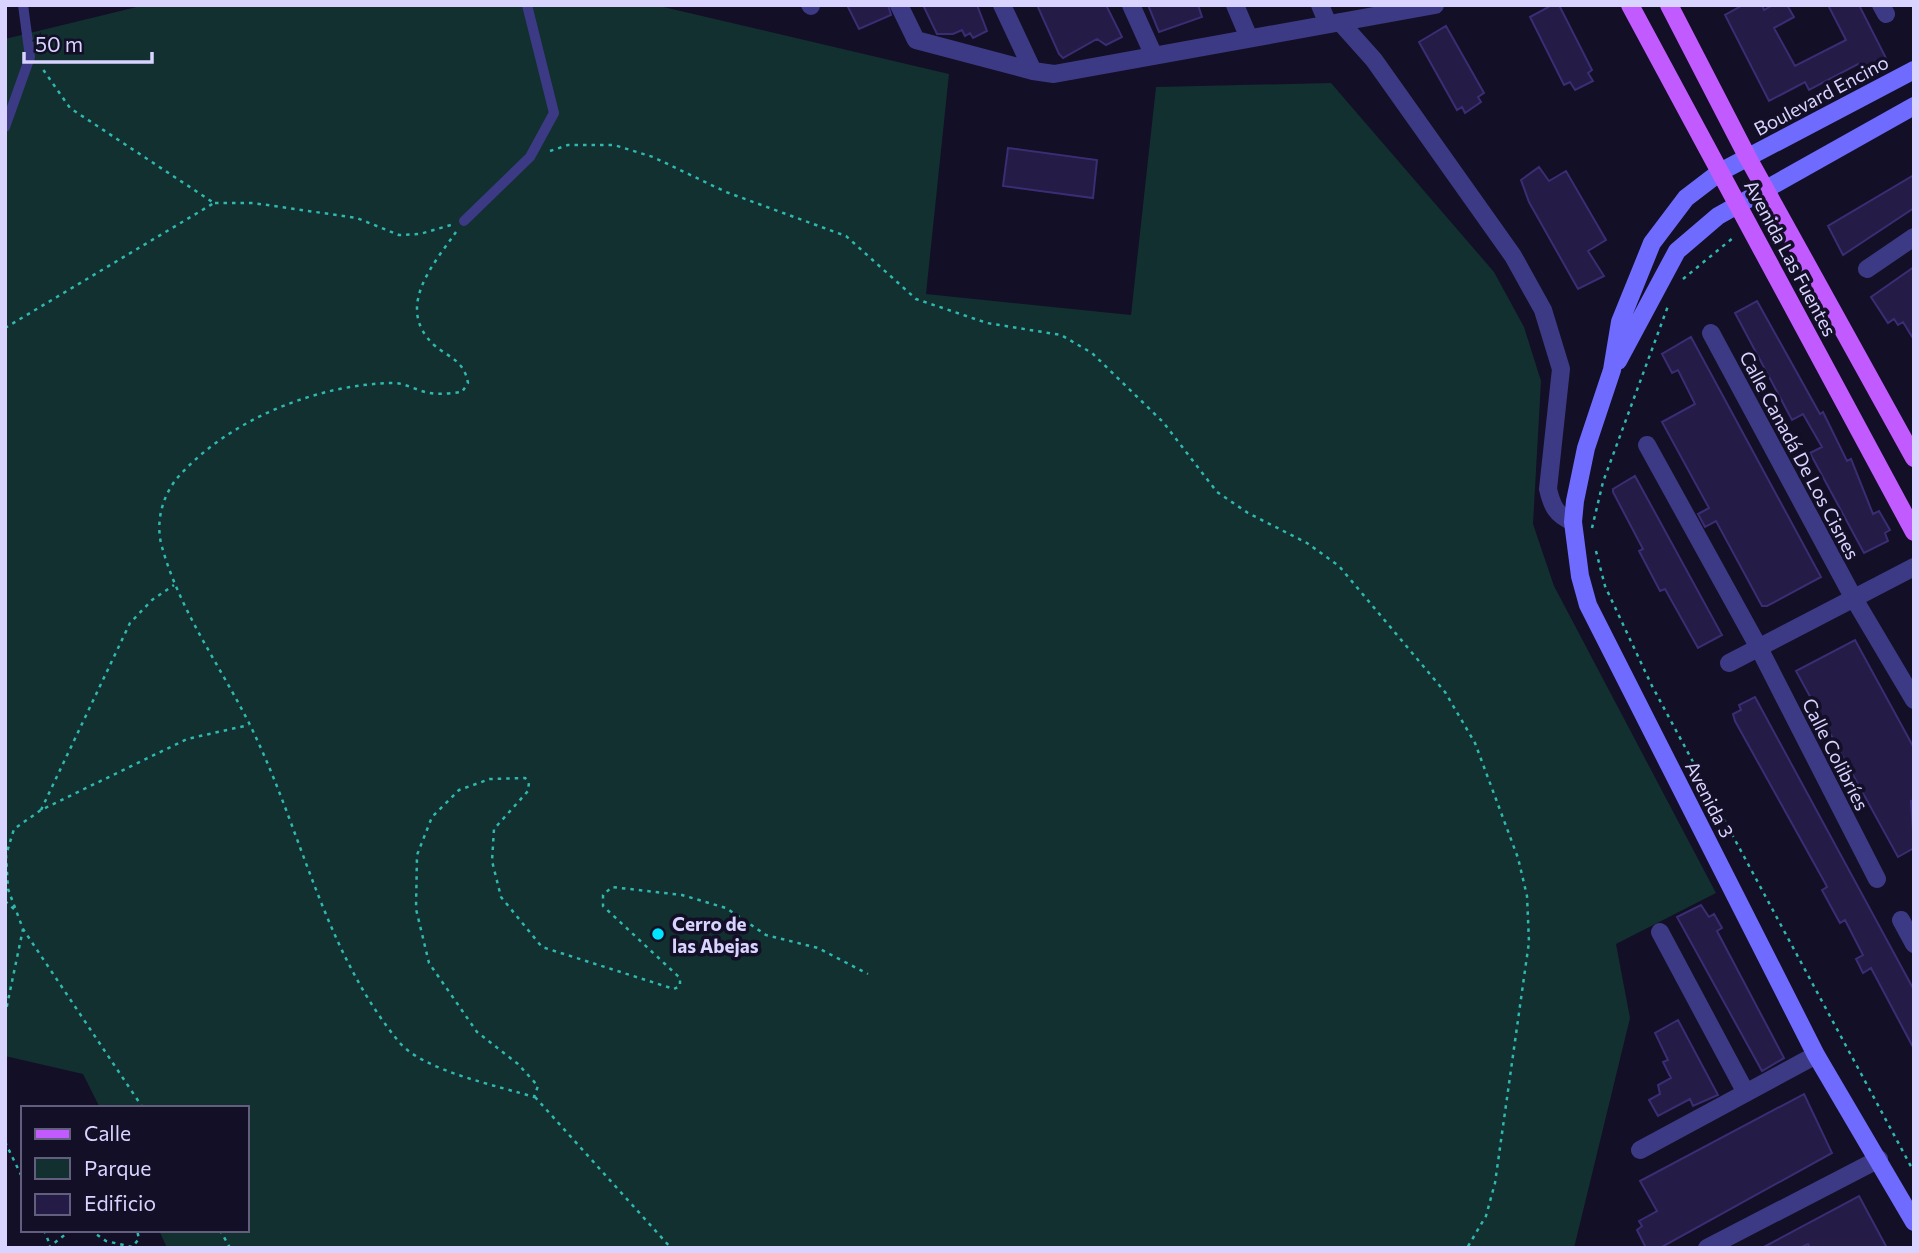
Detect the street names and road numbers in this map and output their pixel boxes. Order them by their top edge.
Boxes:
street label: Boulevard Encino [1750,50,1892,140]
street label: Avenida Las Fuentes [1740,176,1842,340]
street label: Calle Canadá De Los Cisnes [1735,347,1865,563]
street label: Calle Colibríes [1798,694,1874,814]
street label: Avenida 3 [1681,757,1739,841]

